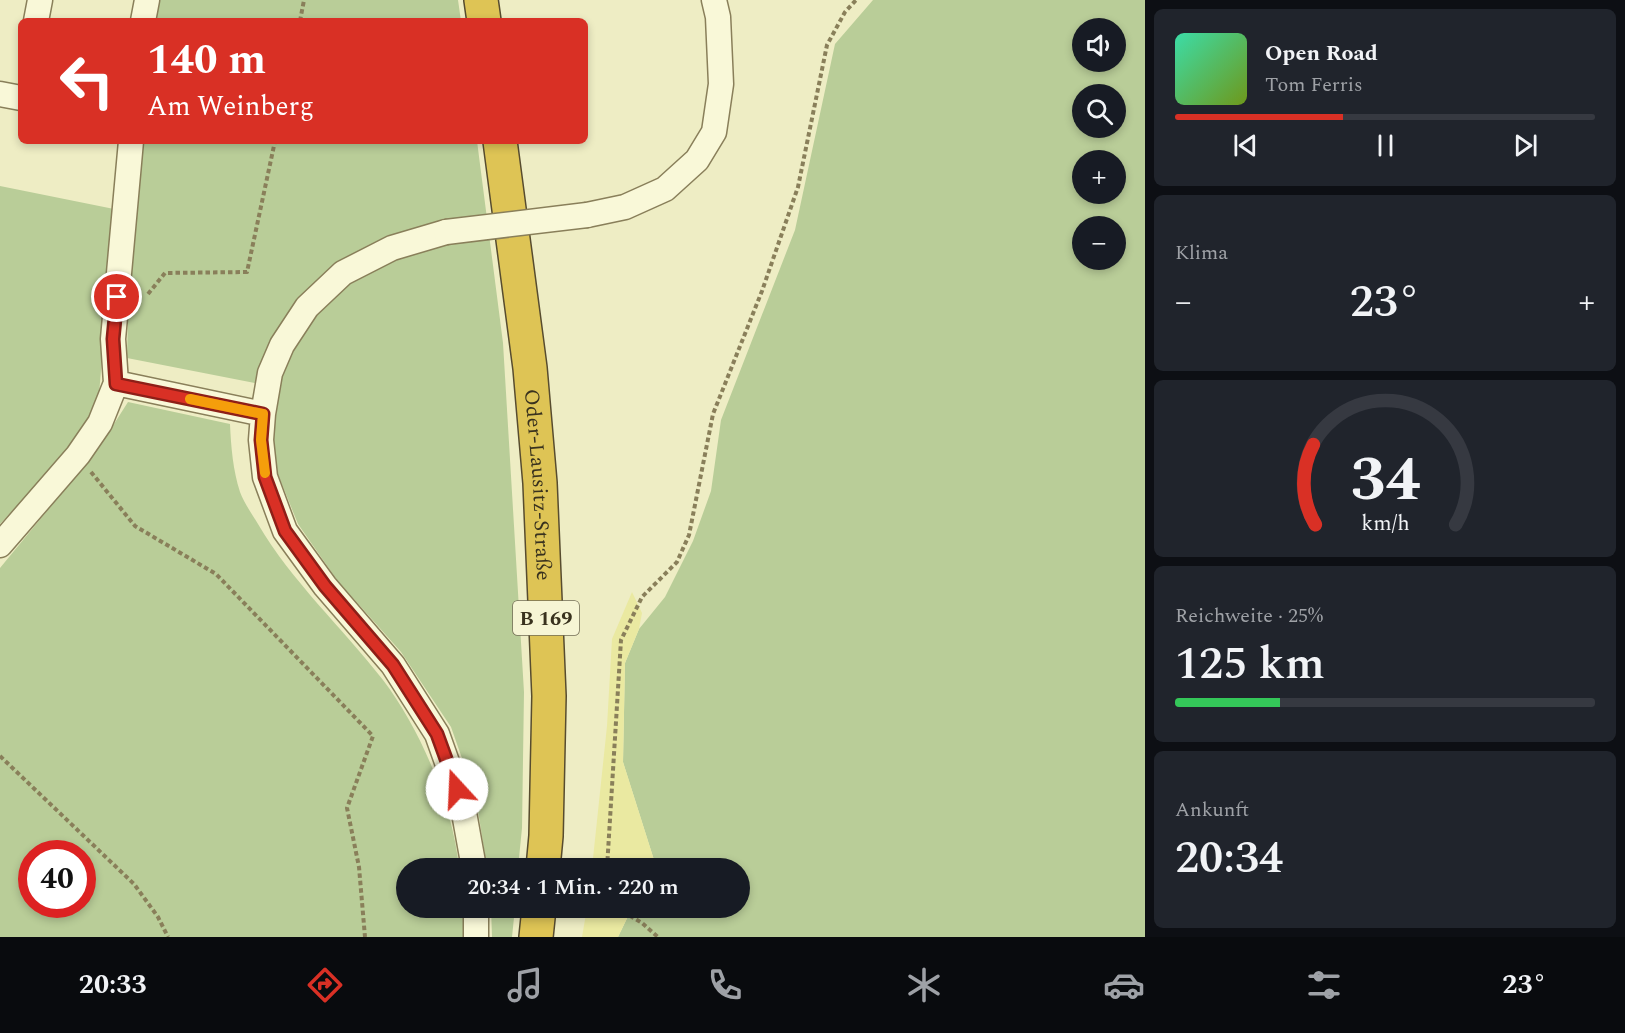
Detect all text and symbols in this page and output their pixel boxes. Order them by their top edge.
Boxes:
map controls [1072,18,1126,270]
button: sound [1072,18,1126,72]
text: 140 m [147,29,266,92]
text: Open Road [1265,37,1378,70]
icon: left [48,42,126,120]
text: Tom Ferris [1265,70,1363,100]
button: search [1072,84,1126,138]
text: Am Weinberg [147,86,314,128]
icon: previous [1229,129,1262,162]
icon: pause [1369,129,1402,162]
icon: next [1509,129,1542,162]
button: + [1072,150,1126,204]
button: − [1072,216,1126,270]
text: Klima [1175,238,1228,268]
text: 23° [1350,268,1420,337]
pin [91,271,142,322]
text: − [1175,277,1192,327]
text: + [1579,277,1595,327]
icon: arrive [100,280,133,313]
street label: Oder-Lausitz-Straße [515,388,559,581]
text: 34 [1350,434,1420,529]
text: km/h [1361,508,1409,541]
road number: B 169 [513,601,579,635]
text: Reichweite · 25% [1175,601,1323,631]
text: 125 km [1175,630,1325,699]
position arrow [425,757,489,821]
text: Ankunft [1175,795,1249,825]
text: 20:34 [1175,824,1283,893]
speed limit sign: 40 [18,840,96,918]
text: 20:34 · 1 Min. · 220 m [467,871,679,904]
text: 20:33 [79,964,147,1006]
icon: directions [304,964,346,1006]
icon: music [504,964,546,1006]
icon: phone [704,964,746,1006]
icon: climate [903,964,945,1006]
icon: car [1103,964,1145,1006]
icon: filters [1303,964,1345,1006]
text: 23° [1502,964,1546,1006]

